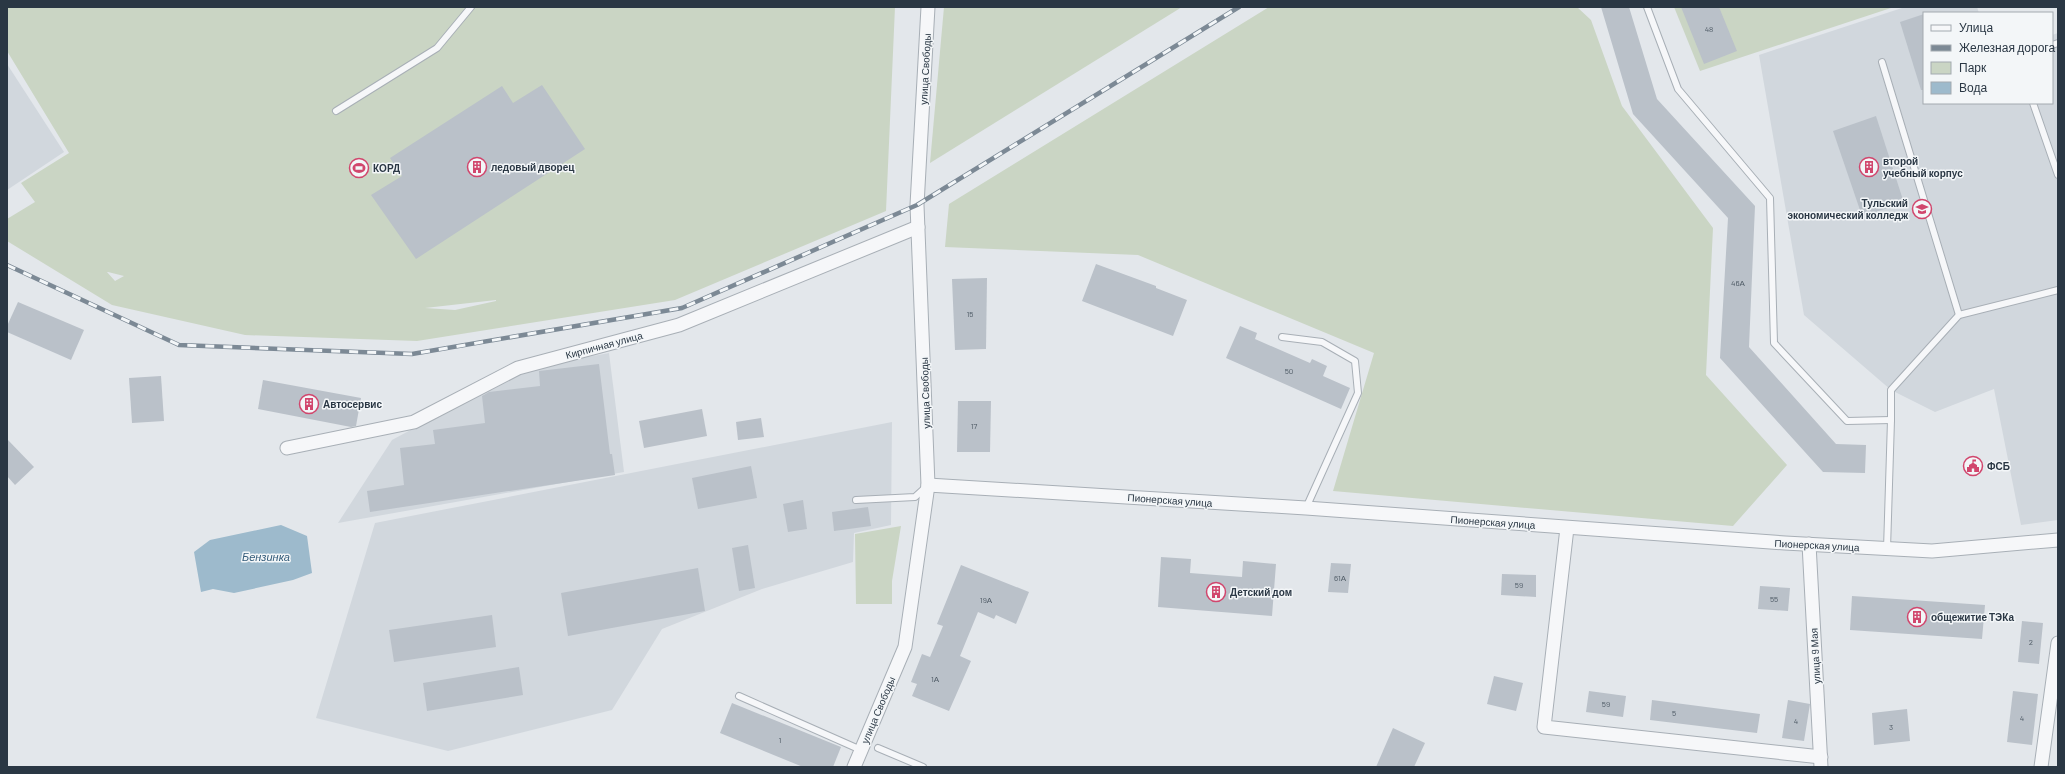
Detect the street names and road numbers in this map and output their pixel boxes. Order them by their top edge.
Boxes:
street label: улица Свободы [917,33,933,105]
street label: Кирпичная улица [564,329,644,361]
street label: улица Свободы [918,357,932,429]
street label: Пионерская улица [1127,491,1213,509]
street label: Пионерская улица [1450,513,1536,531]
street label: Пионерская улица [1774,537,1860,553]
street label: улица 9 Мая [1808,628,1822,684]
street label: улица Свободы [858,675,898,745]

